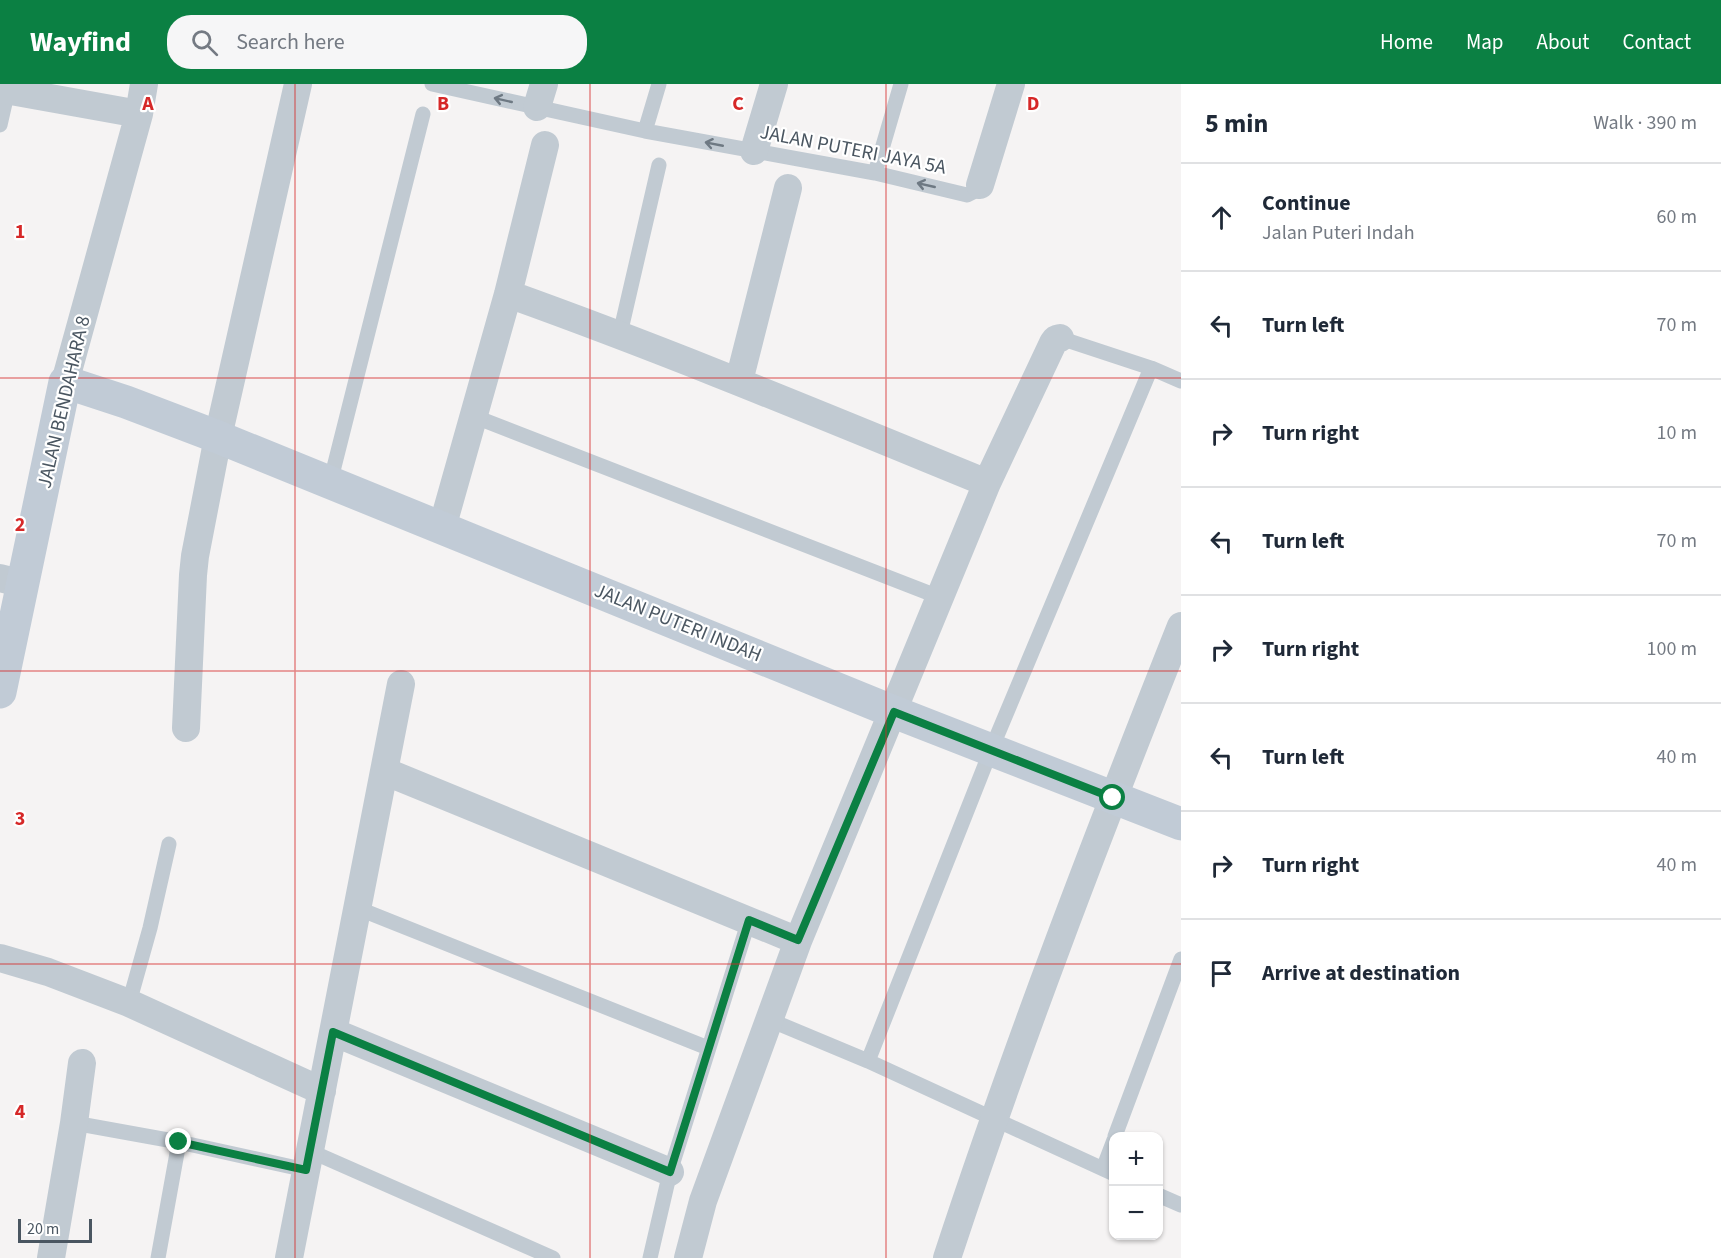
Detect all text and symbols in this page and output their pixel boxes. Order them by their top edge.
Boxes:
search box [167,15,587,69]
text: Wayfind [30,22,131,62]
icon: search [188,26,221,59]
text: Search here [236,26,345,58]
text: Home [1380,27,1433,57]
text: Map [1466,27,1504,57]
text: About [1537,27,1589,57]
text: Contact [1622,27,1691,57]
text: A [141,90,154,118]
text: B [437,90,449,118]
text: C [732,90,744,118]
text: D [1027,90,1039,118]
one-way arrow [494,94,513,105]
text: 5 min [1205,105,1268,142]
text: Walk · 390 m [1593,109,1697,137]
street label: JALAN PUTERI JAYA 5A [757,118,949,182]
one-way arrow [705,138,725,149]
one-way arrow [917,179,936,191]
text: Continue [1262,187,1351,219]
icon: ahead [1205,201,1238,234]
text: 60 m [1657,203,1697,231]
text: 1 [15,218,25,246]
text: Jalan Puteri Indah [1262,219,1415,247]
icon: left [1205,309,1238,342]
text: Turn left [1262,309,1344,341]
text: 70 m [1657,311,1697,339]
street label: JALAN BENDAHARA 8 [31,313,97,491]
icon: right [1205,417,1238,450]
text: Turn right [1262,417,1359,449]
text: 10 m [1657,419,1697,447]
text: 2 [15,511,25,539]
icon: left [1205,525,1238,558]
text: Turn left [1262,525,1344,557]
text: 70 m [1657,527,1697,555]
street label: JALAN PUTERI INDAH [590,577,766,669]
icon: right [1205,633,1238,666]
text: Turn right [1262,633,1359,665]
text: 100 m [1647,635,1697,663]
icon: left [1205,741,1238,774]
text: Turn left [1262,741,1344,773]
text: 40 m [1657,743,1697,771]
route start [1099,784,1125,810]
text: 3 [15,805,25,833]
icon: right [1205,849,1238,882]
text: Turn right [1262,849,1359,881]
text: 40 m [1657,851,1697,879]
icon: arrive [1205,957,1238,990]
text: Arrive at destination [1262,957,1460,989]
text: 4 [15,1098,26,1126]
route end [165,1128,191,1154]
map controls [1109,1132,1163,1240]
button: + [1109,1132,1163,1186]
button: − [1109,1186,1163,1240]
scale bar [18,1216,92,1244]
text: 20 m [27,1218,59,1240]

